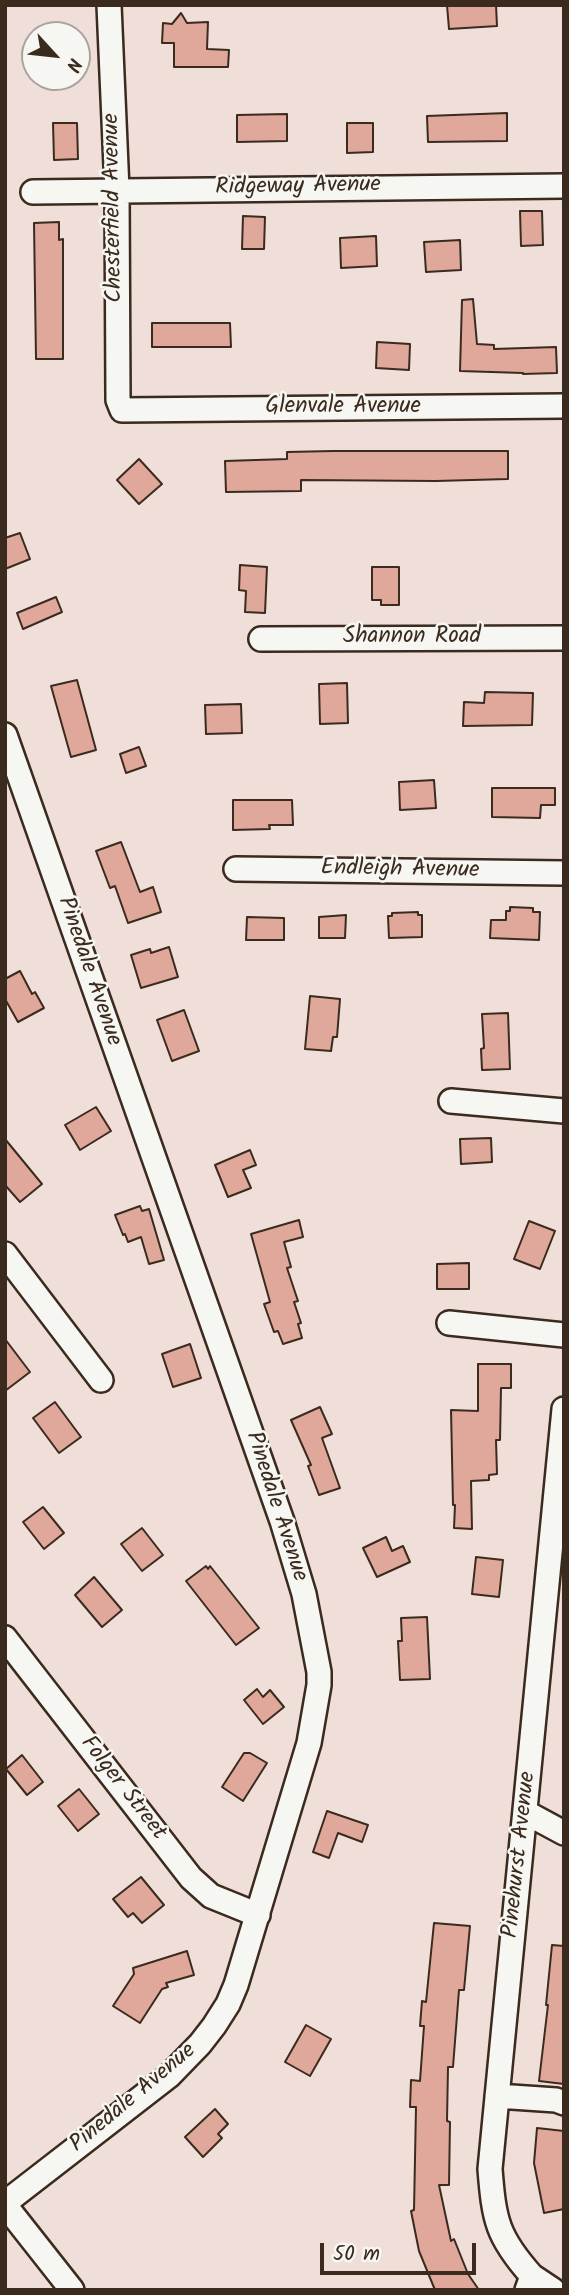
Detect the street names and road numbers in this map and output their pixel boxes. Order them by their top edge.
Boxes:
street label: Chesterfield Avenue [100,113,130,303]
street label: Ridgeway Avenue [215,173,381,203]
street label: Glenvale Avenue [265,394,421,422]
street label: Shannon Road [343,624,481,652]
street label: Endleigh Avenue [320,856,480,886]
street label: Pinedale Avenue [50,894,126,1050]
street label: Pinedale Avenue [238,1429,312,1585]
street label: Folger Street [73,1731,171,1847]
street label: Pinehurst Avenue [499,1770,543,1940]
street label: Pinedale Avenue [65,2038,203,2160]

